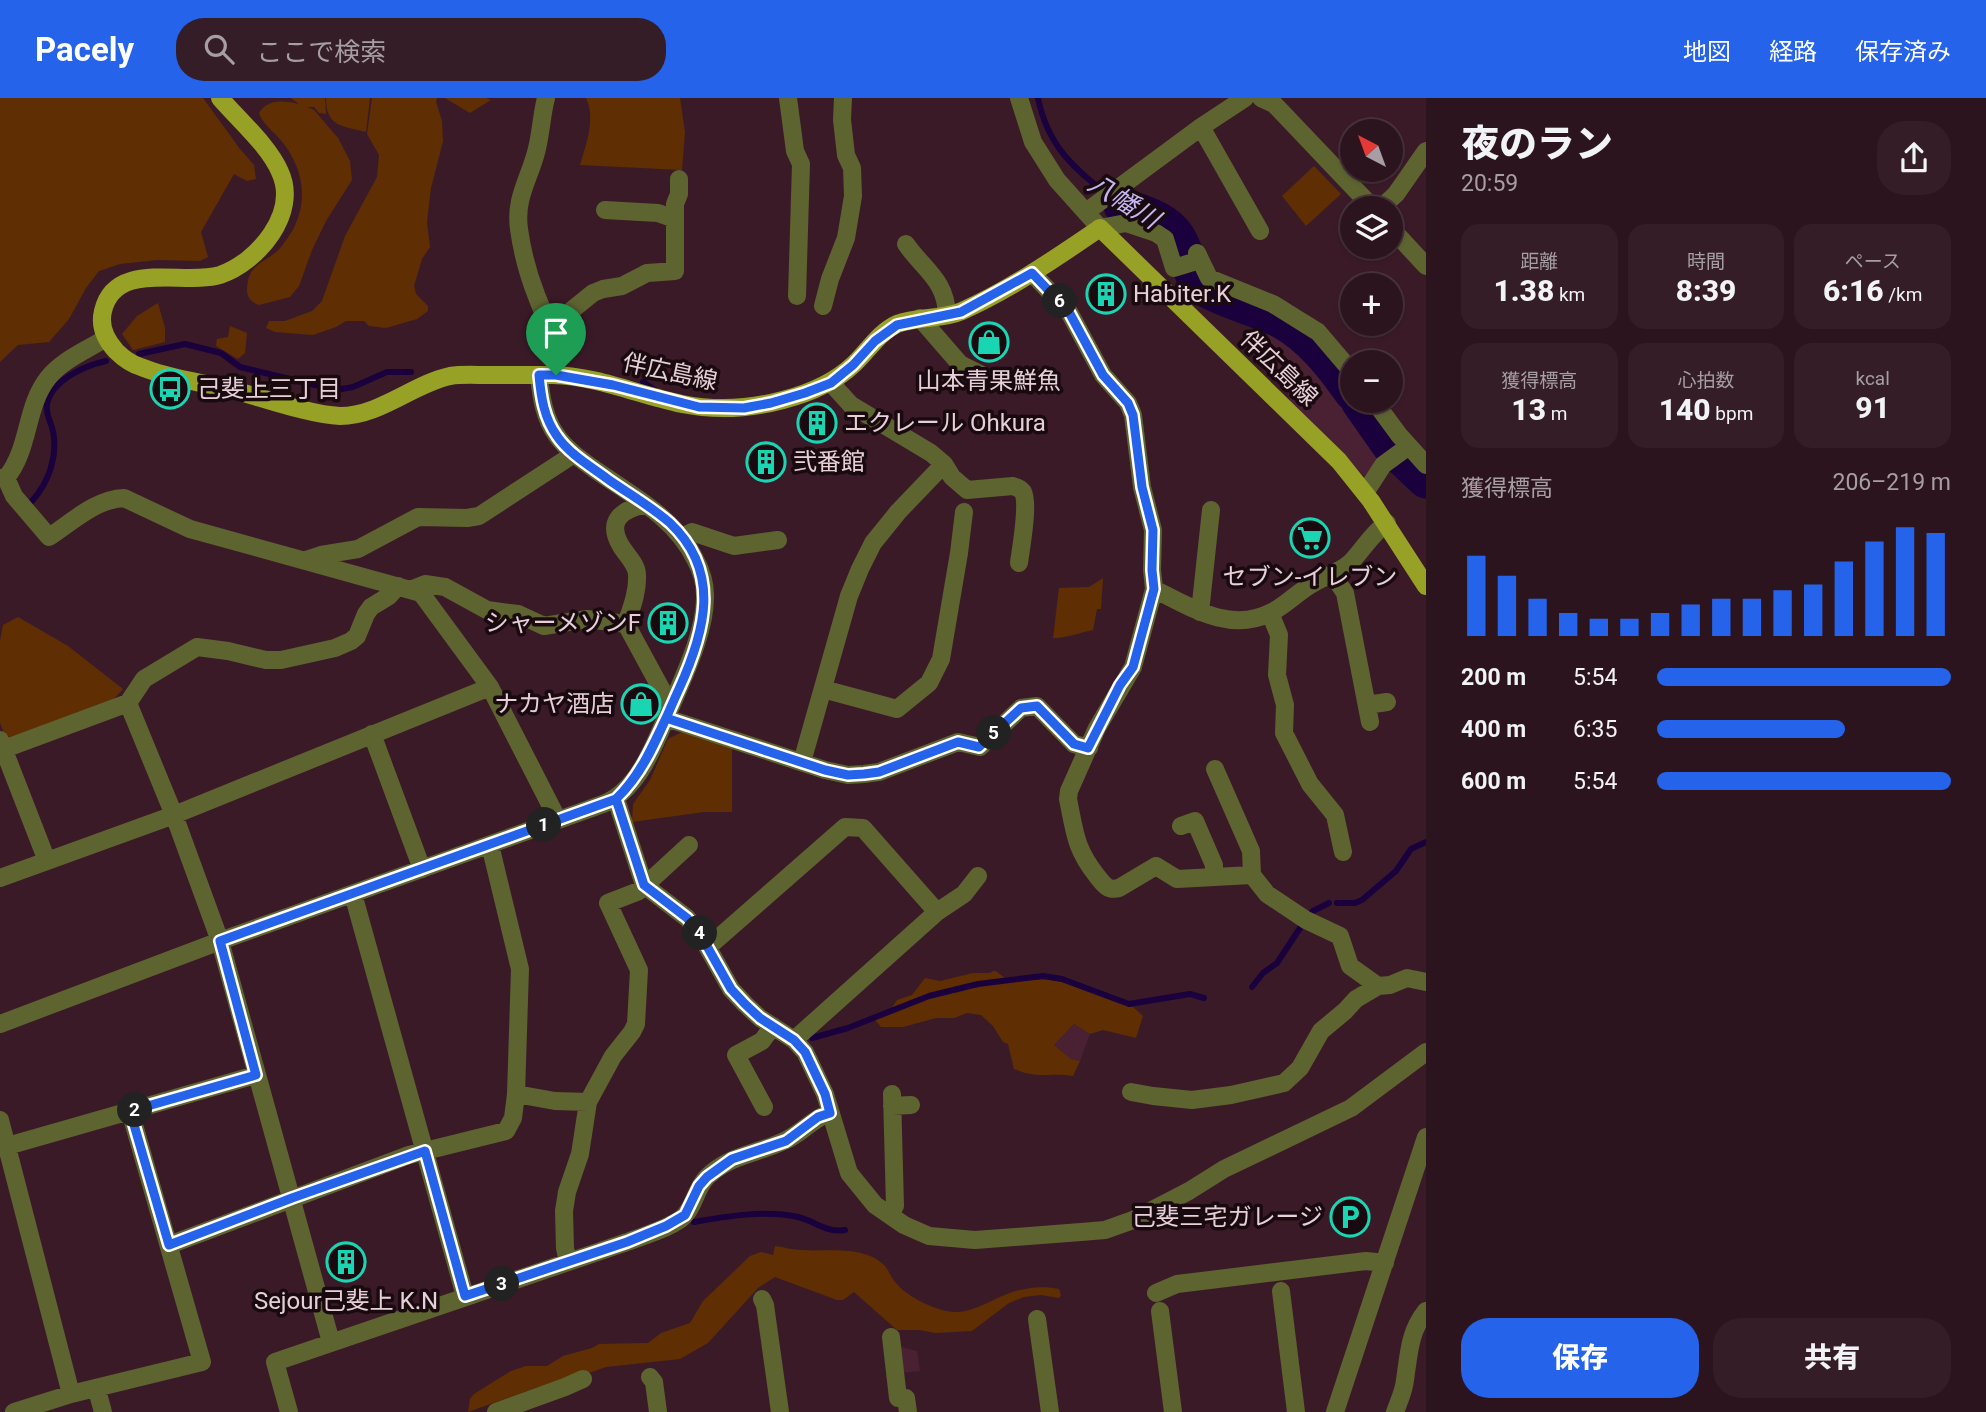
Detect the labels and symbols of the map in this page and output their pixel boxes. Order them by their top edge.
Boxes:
north arrow [1340,119,1404,182]
water label: 八幡川 [1083,168,1168,236]
building icon: Habiter.K [1085,273,1127,315]
place label: Habiter.K [1133,280,1232,308]
pin: 6 [1042,284,1078,318]
pin [526,303,586,375]
shop icon: 山本青果鮮魚 [968,321,1010,363]
street label: 伴広島線 [1235,325,1323,411]
street label: 伴広島線 [620,348,720,396]
place label: 山本青果鮮魚 [917,367,1061,395]
bus stop icon: 己斐上三丁目 [149,368,191,410]
place label: 己斐上三丁目 [197,375,341,403]
building icon: エクレール Ohkura [796,402,838,444]
place label: エクレール Ohkura [844,409,1046,437]
building icon: 弐番館 [745,441,787,483]
place label: 弐番館 [793,448,865,476]
supermarket icon: セブン-イレブン [1289,517,1331,559]
place label: セブン-イレブン [1223,563,1397,591]
building icon: シャーメゾンF [647,602,689,644]
place label: シャーメゾンF [485,609,641,637]
shop icon: ナカヤ酒店 [620,683,662,725]
place label: ナカヤ酒店 [494,690,614,718]
pin: 5 [976,716,1012,750]
pin: 1 [526,808,562,842]
pin: 4 [682,916,718,950]
pin: 2 [118,1093,152,1128]
parking icon: 己斐三宅ガレージ [1329,1196,1371,1238]
place label: 己斐三宅ガレージ [1131,1203,1323,1231]
building icon: Sejour己斐上 K.N [325,1241,367,1283]
pin: 3 [484,1266,520,1302]
place label: Sejour己斐上 K.N [254,1287,438,1315]

